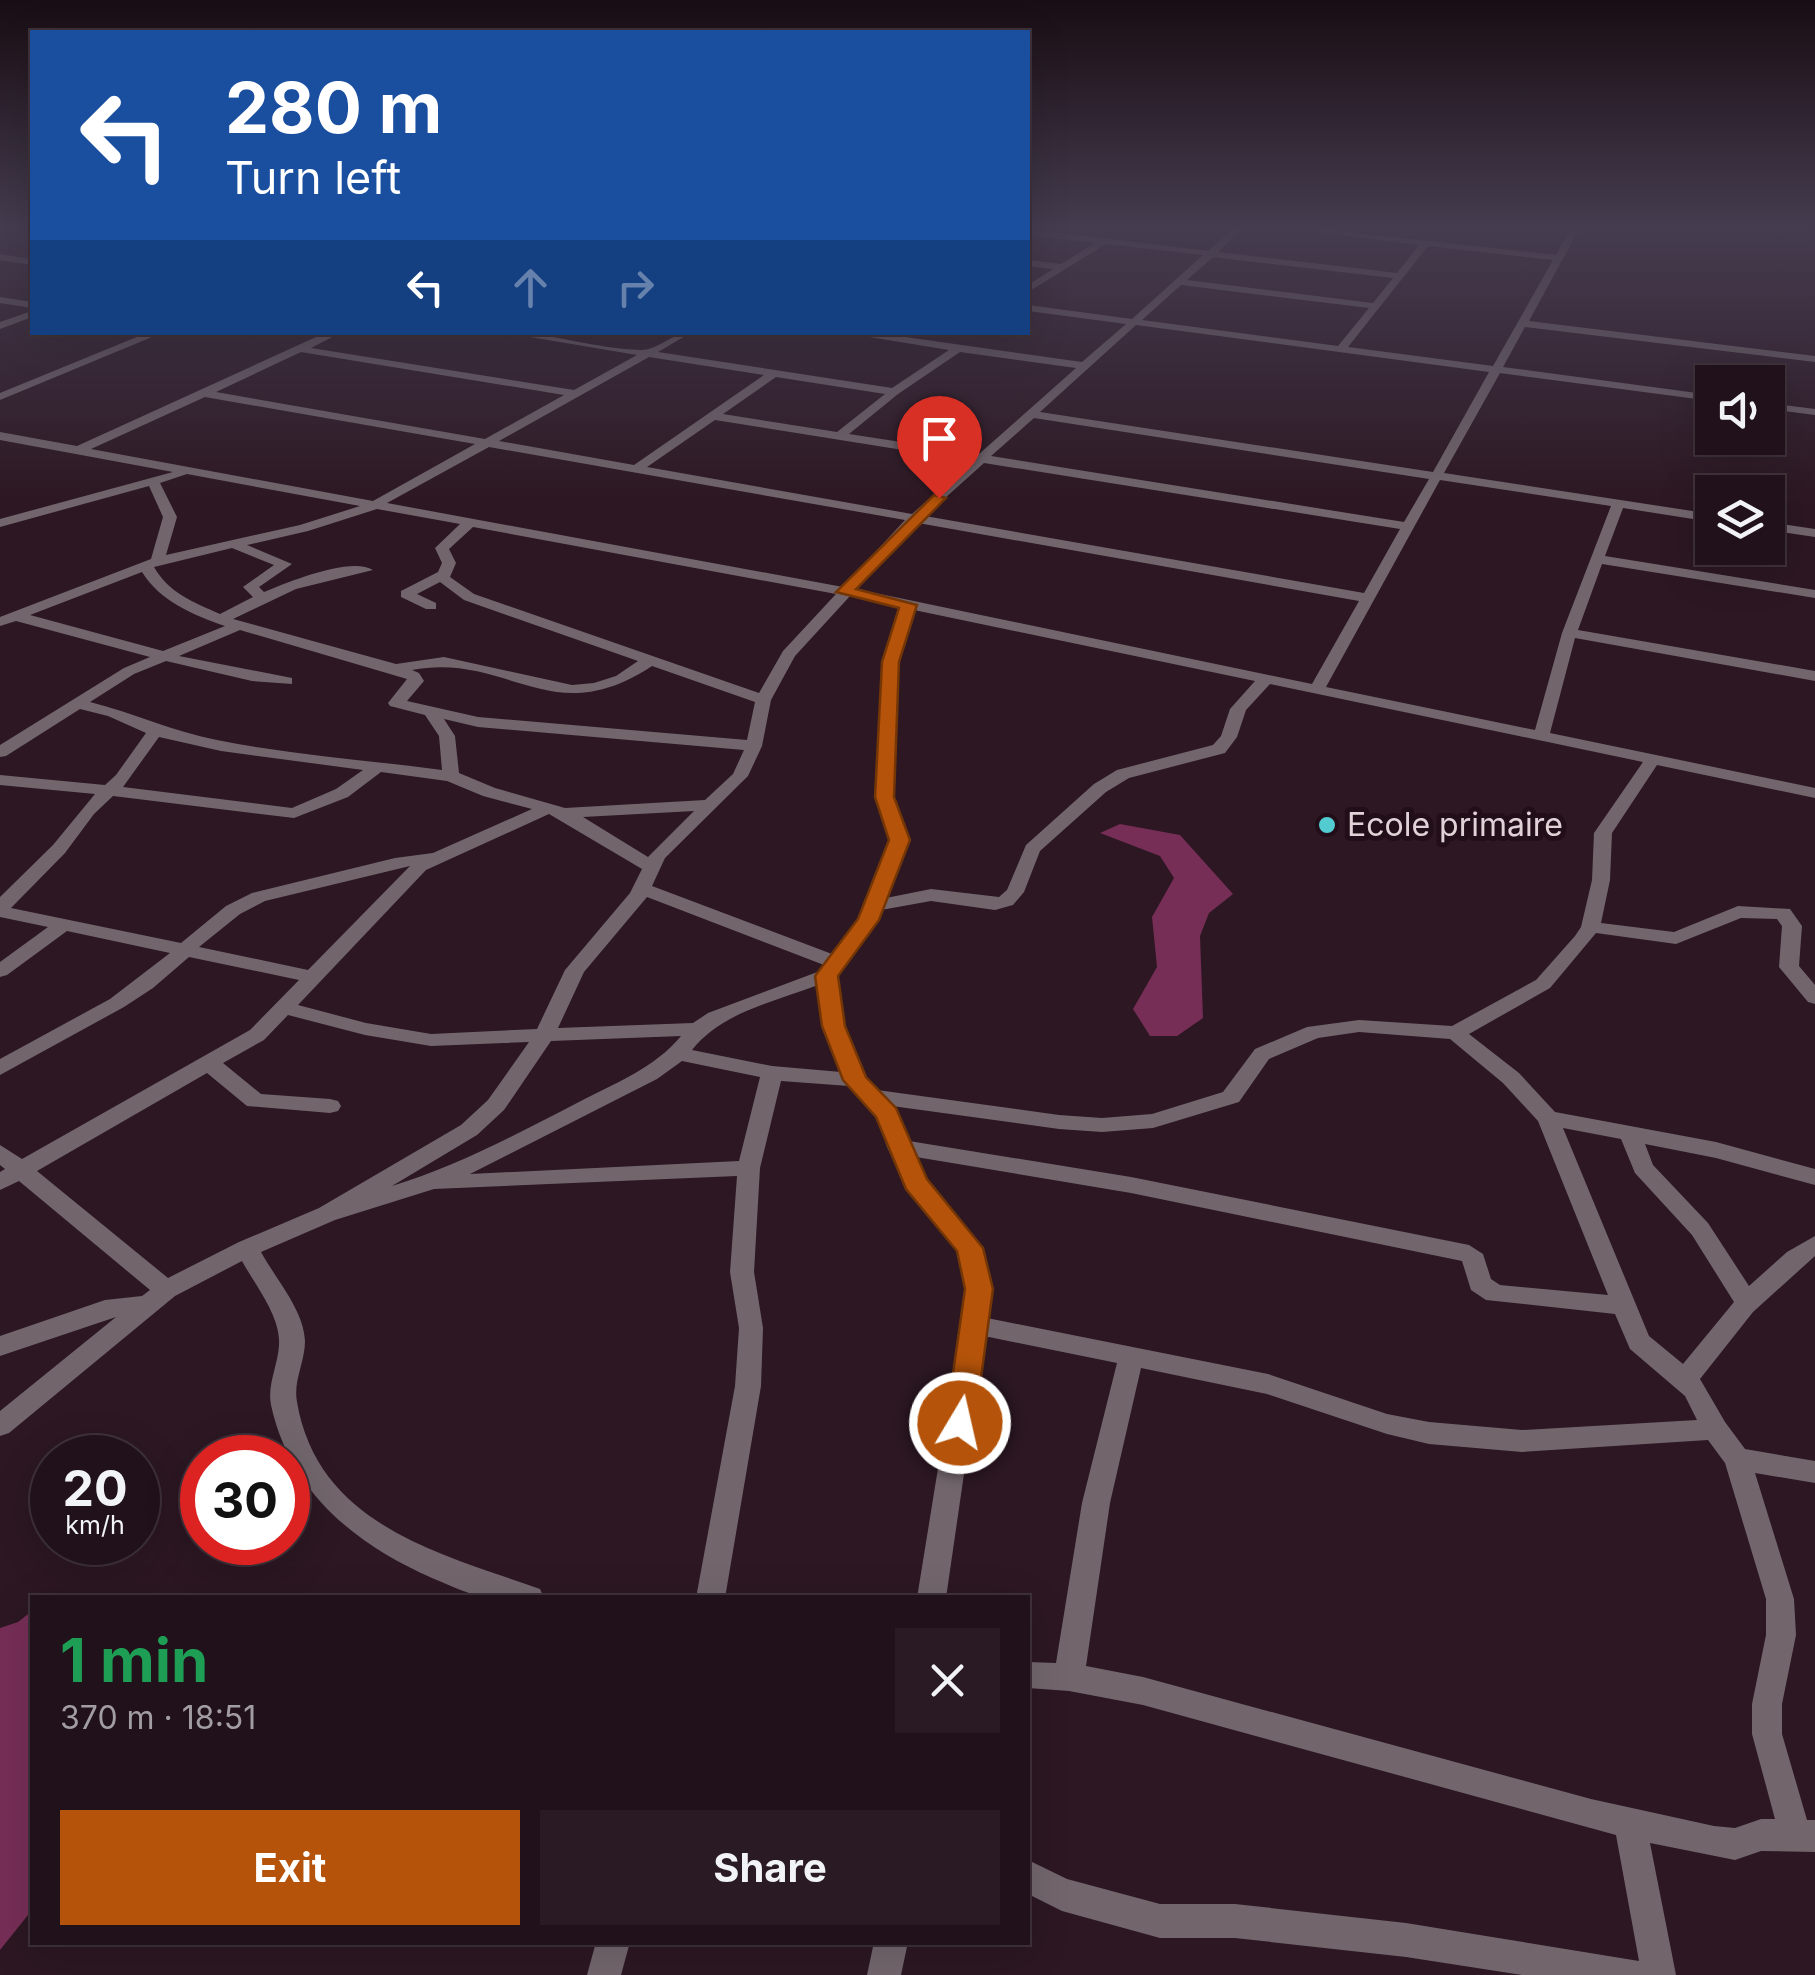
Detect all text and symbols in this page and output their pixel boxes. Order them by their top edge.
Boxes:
text: 280 m [225,65,442,150]
icon: left [60,70,190,200]
text: Turn left [225,150,401,205]
icon: left [398,260,453,315]
icon: ahead [503,260,558,315]
icon: right [608,260,663,315]
map controls [1695,365,1785,565]
button: sound [1695,365,1785,455]
pin [897,396,982,499]
icon: arrive [912,411,967,466]
button: layers [1695,475,1785,565]
place label: Ecole primaire [1347,805,1563,844]
marker: Ecole primaire [1316,814,1338,836]
position arrow [908,1371,1012,1475]
speed limit sign: 30 [180,1435,310,1565]
text: 20 [62,1458,128,1518]
text: km/h [65,1510,125,1540]
text: 1 min [60,1624,208,1696]
button: close [895,1628,1000,1733]
text: 370 m · 18:51 [60,1698,256,1737]
button: Exit [60,1810,520,1925]
button: Share [540,1810,1000,1925]

